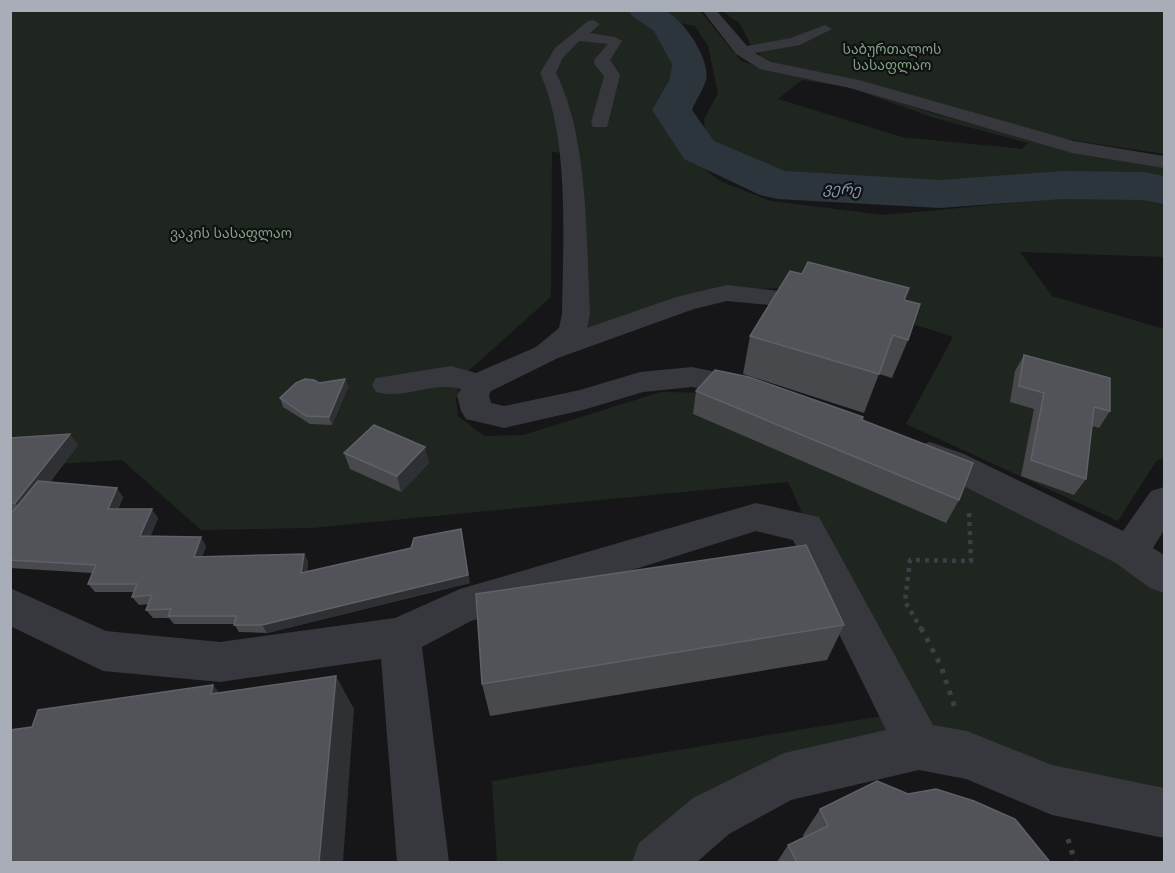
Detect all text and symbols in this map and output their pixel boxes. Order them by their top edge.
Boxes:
park label: საბურთალოს სასაფლაო [842,40,942,75]
water label: ვერე [822,178,863,200]
park label: ვაკის სასაფლაო [170,224,292,243]

